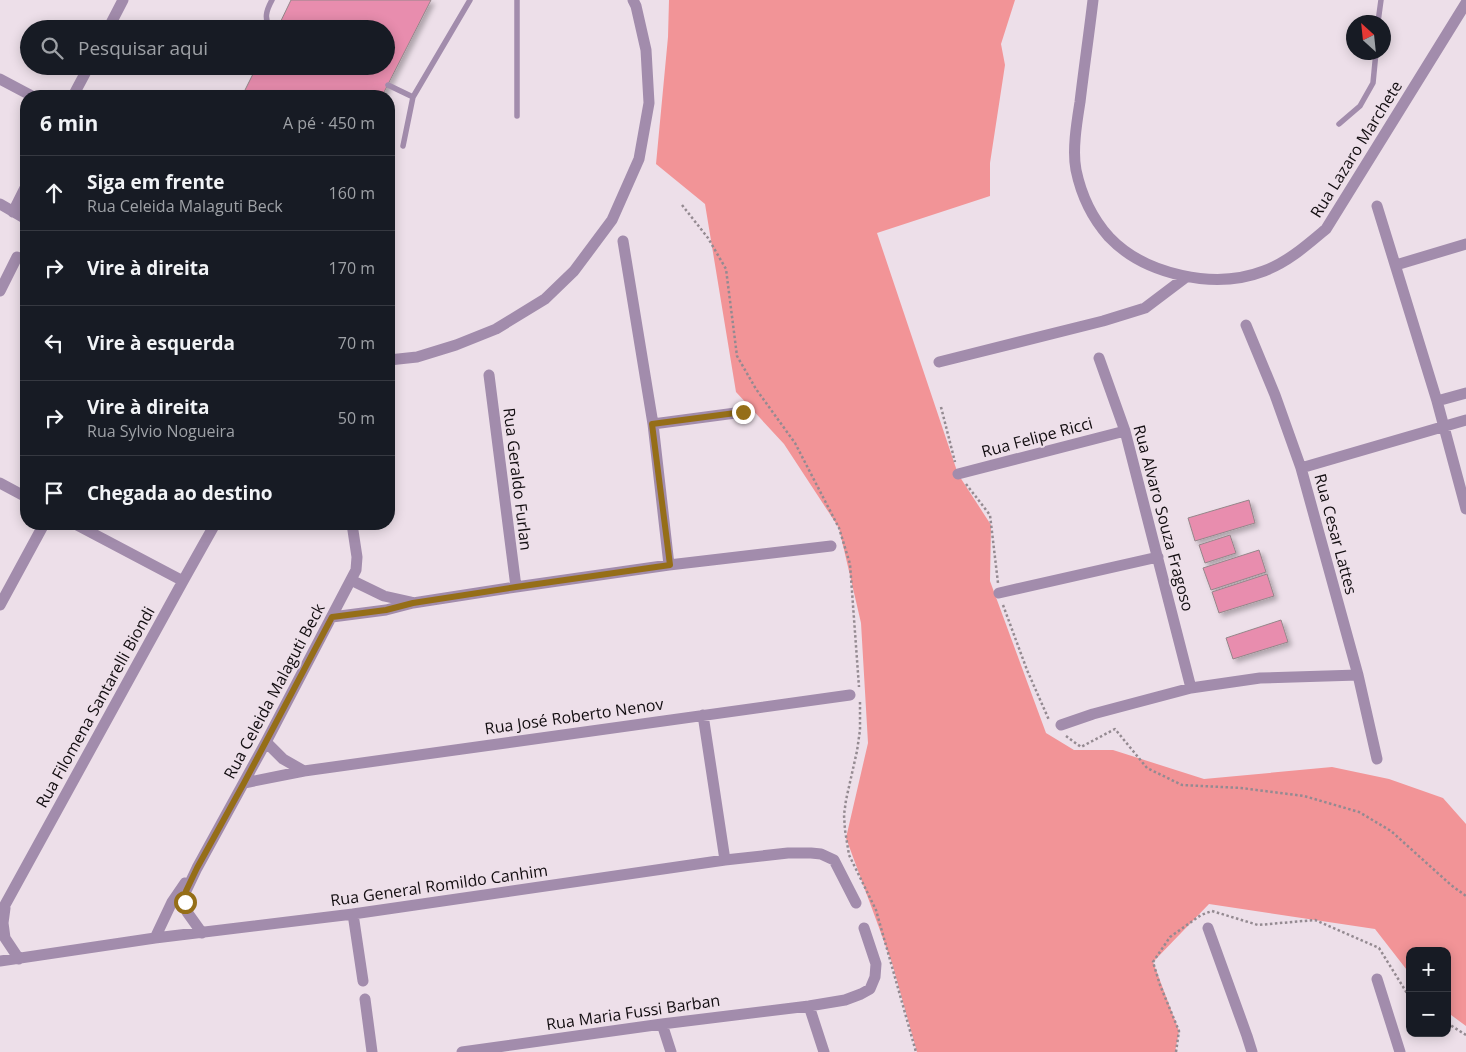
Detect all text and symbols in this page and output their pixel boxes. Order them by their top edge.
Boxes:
north arrow [1346,15,1391,60]
search box [20,20,395,75]
icon: search [38,34,66,62]
text: Pesquisar aqui [78,35,208,61]
street label: Rua Lazaro Marchete [1305,76,1407,222]
text: 6 min [40,109,98,137]
text: A pé · 450 m [283,112,375,134]
text: Siga em frente [87,169,224,195]
icon: ahead [40,179,68,207]
text: 160 m [329,182,375,204]
text: Rua Celeida Malaguti Beck [87,195,283,217]
icon: right [40,254,68,282]
text: Vire à direita [87,255,210,281]
text: 170 m [329,257,375,279]
icon: left [40,329,68,357]
text: Vire à esquerda [87,330,235,356]
text: 70 m [338,332,375,354]
text: Vire à direita [87,394,210,420]
route end [732,401,755,424]
icon: right [40,404,68,432]
street label: Rua Geraldo Furlan [498,406,538,552]
text: 50 m [338,407,375,429]
street label: Rua Felipe Ricci [979,412,1095,462]
text: Rua Sylvio Nogueira [87,420,235,442]
street label: Rua Alvaro Souza Fragoso [1129,422,1199,614]
street label: Rua Cesar Lattes [1309,471,1363,597]
icon: arrive [40,479,68,507]
text: Chegada ao destino [87,480,273,506]
street label: Rua Celeida Malaguti Beck [218,599,330,783]
street label: Rua Filomena Santarelli Biondi [30,602,160,812]
street label: Rua José Roberto Nenov [483,693,665,739]
street label: Rua General Romildo Canhim [329,859,549,911]
route start [174,891,197,914]
map controls [1406,947,1451,1037]
button: + [1406,947,1451,992]
street label: Rua Maria Fussi Barban [545,989,721,1035]
button: − [1406,992,1451,1037]

